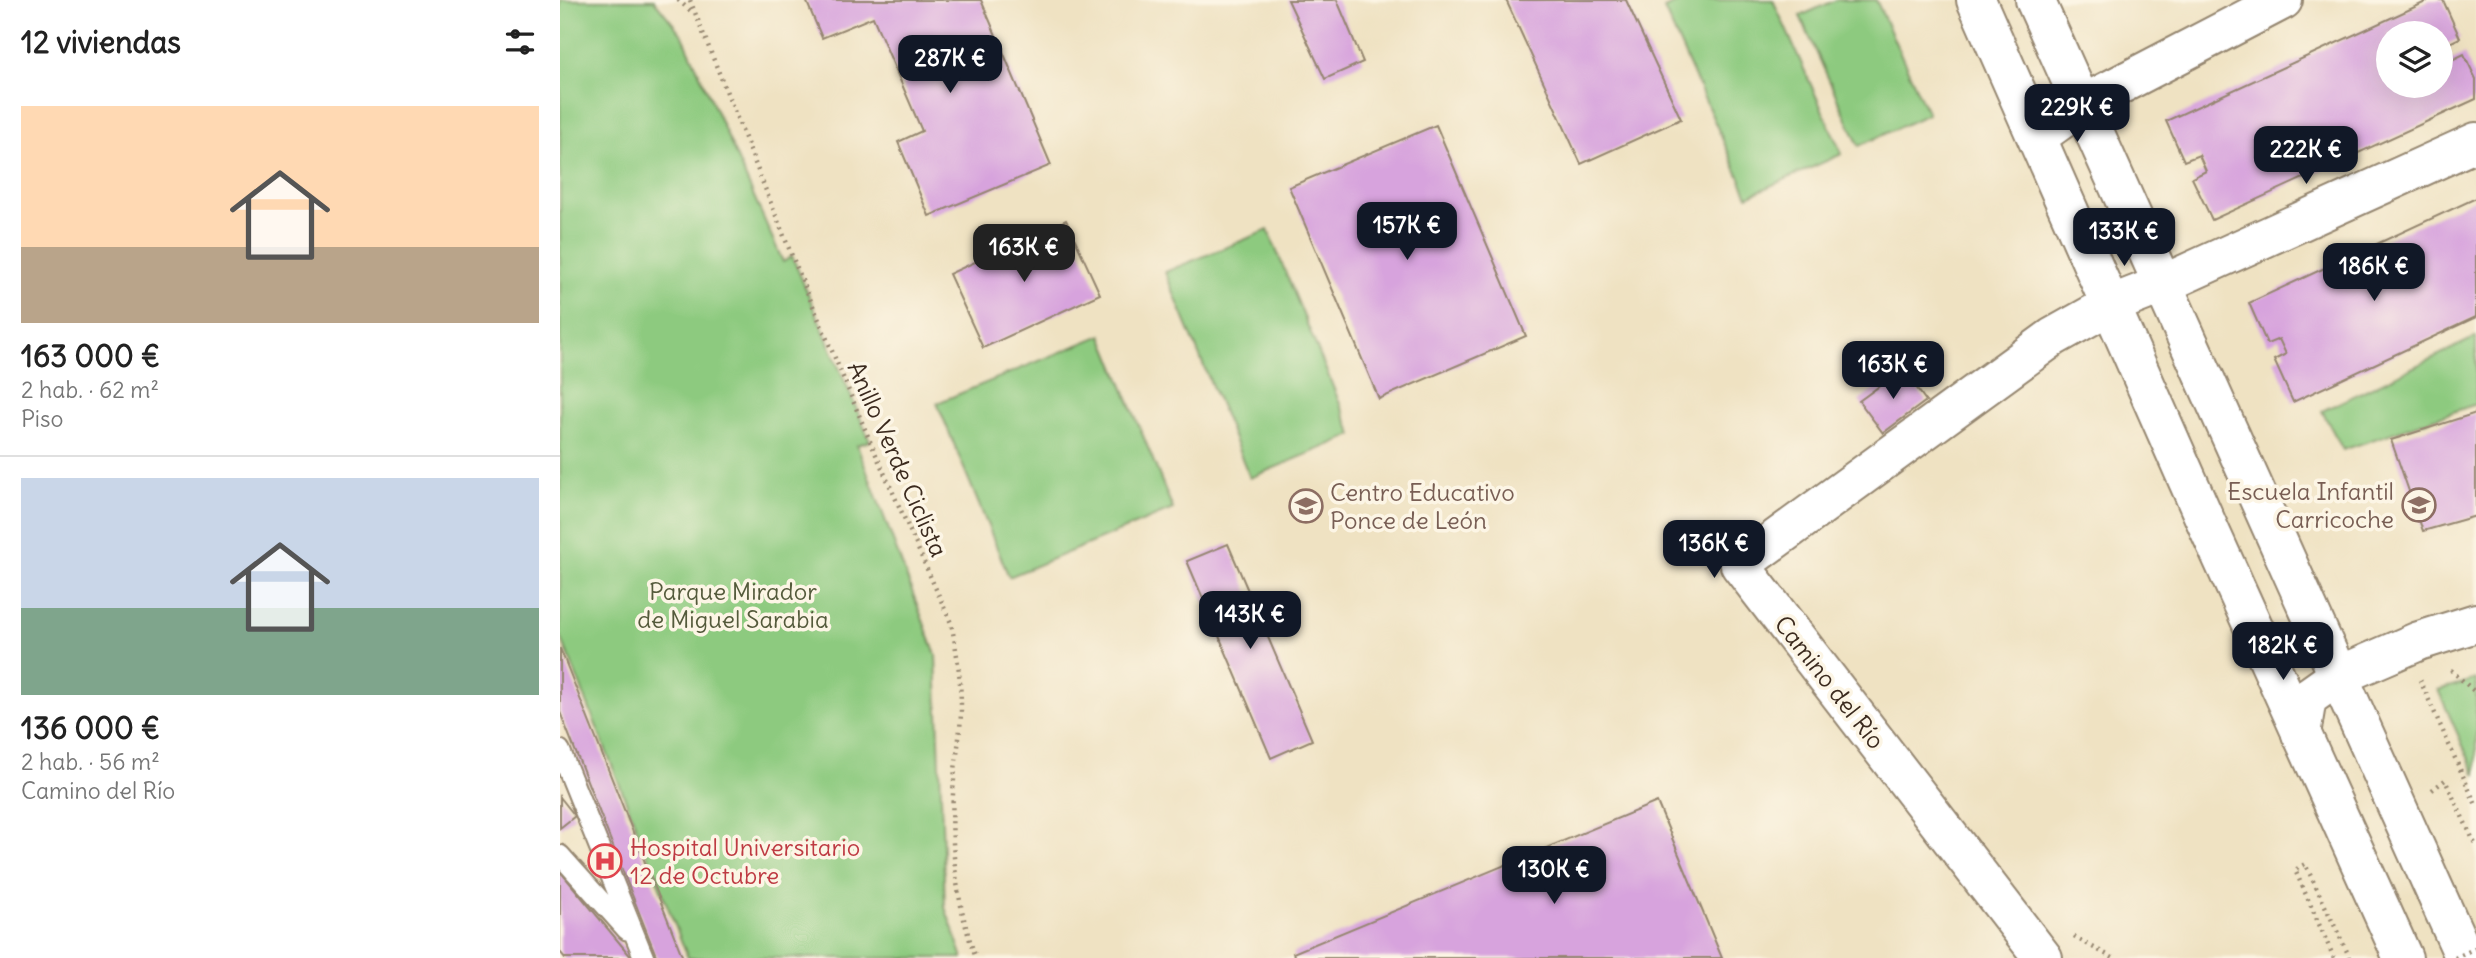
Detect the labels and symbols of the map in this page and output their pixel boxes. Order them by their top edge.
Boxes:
pin: 287K € [893,36,1007,95]
pin: 229K € [2020,85,2134,144]
pin: 222K € [2249,127,2363,186]
pin: 157K € [1350,202,1464,262]
pin: 133K € [2067,208,2181,268]
pin: 163K € [967,224,1081,284]
pin: 186K € [2317,244,2431,303]
pin: 163K € [1836,342,1950,401]
street label: Anillo Verde Ciclista [841,357,955,561]
place label: Escuela Infantil Carricoche [2227,476,2394,534]
place label: Centro Educativo Ponce de León [1330,477,1515,535]
school or university icon: Escuela Infantil Carricoche [2400,486,2438,524]
school or university icon: Centro Educativo Ponce de León [1287,487,1325,525]
pin: 136K € [1657,520,1771,580]
park label: Parque Mirador de Miguel Sarabia [637,576,829,634]
pin: 143K € [1193,592,1307,651]
street label: Camino del Río [1769,609,1891,755]
pin: 182K € [2226,622,2340,682]
place label: Hospital Universitario 12 de Octubre [630,832,860,890]
hospital icon: Hospital Universitario 12 de Octubre [586,842,624,880]
pin: 130K € [1497,846,1611,906]

